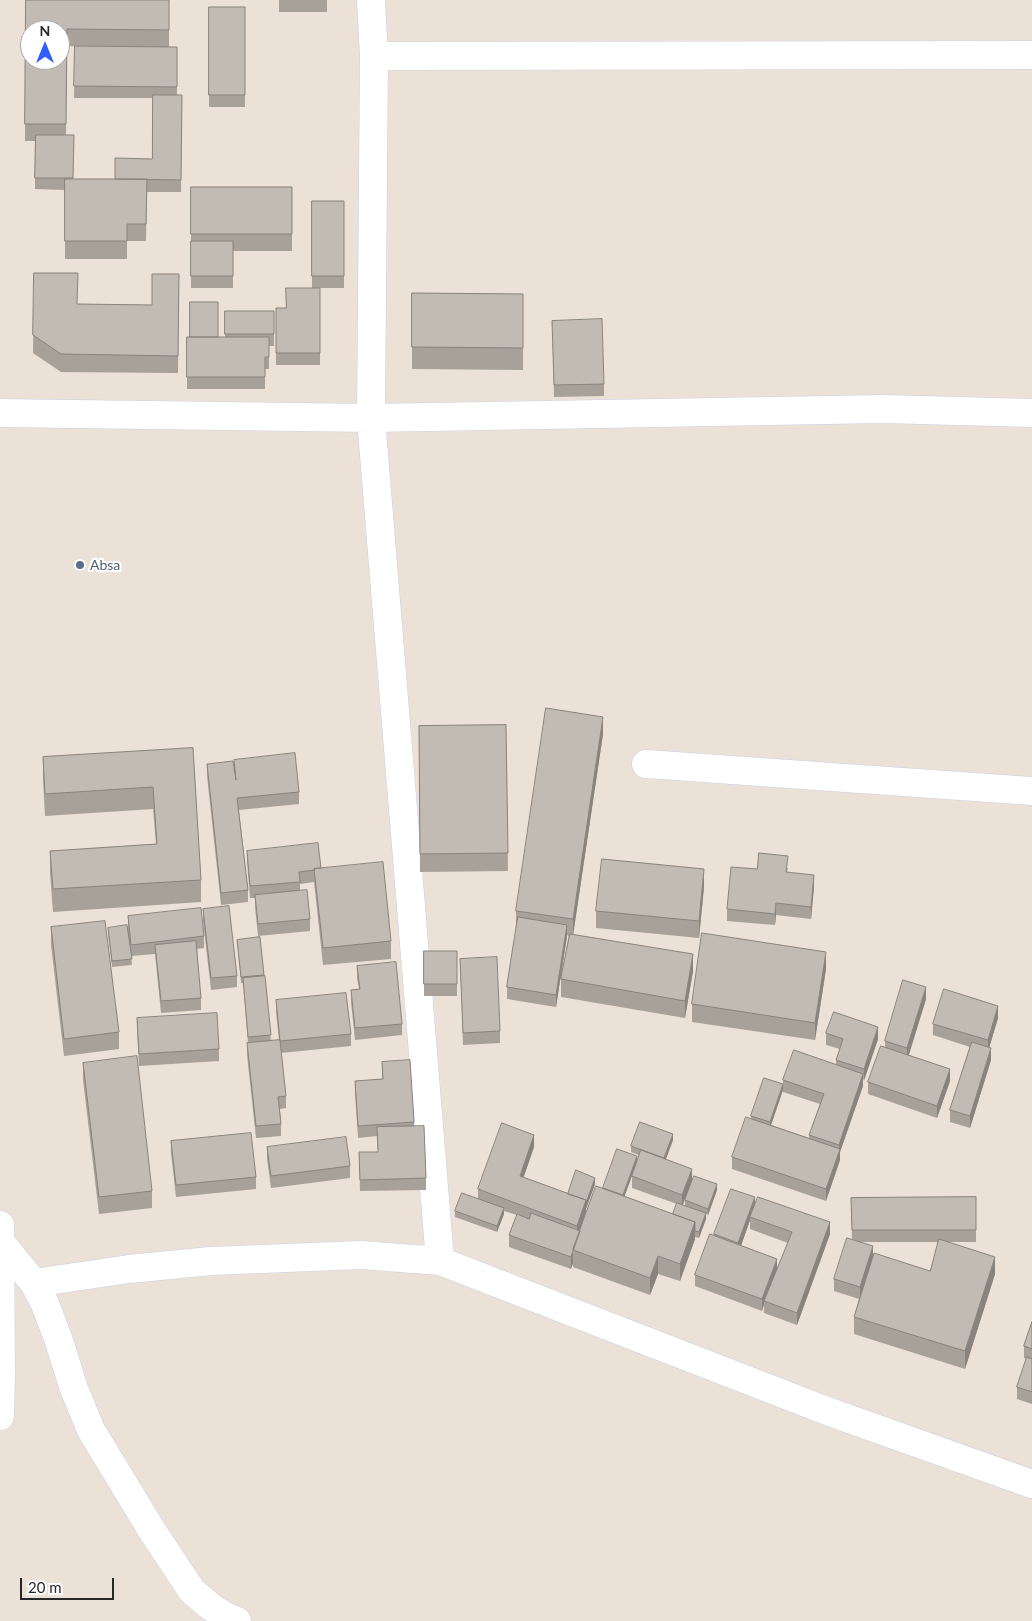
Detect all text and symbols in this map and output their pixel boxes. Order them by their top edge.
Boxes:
north arrow [20,20,70,70]
text: N [40,22,50,39]
place label: Absa [90,557,120,573]
marker: Absa [74,559,86,571]
scale bar [22,1568,116,1600]
text: 20 m [28,1578,62,1596]

